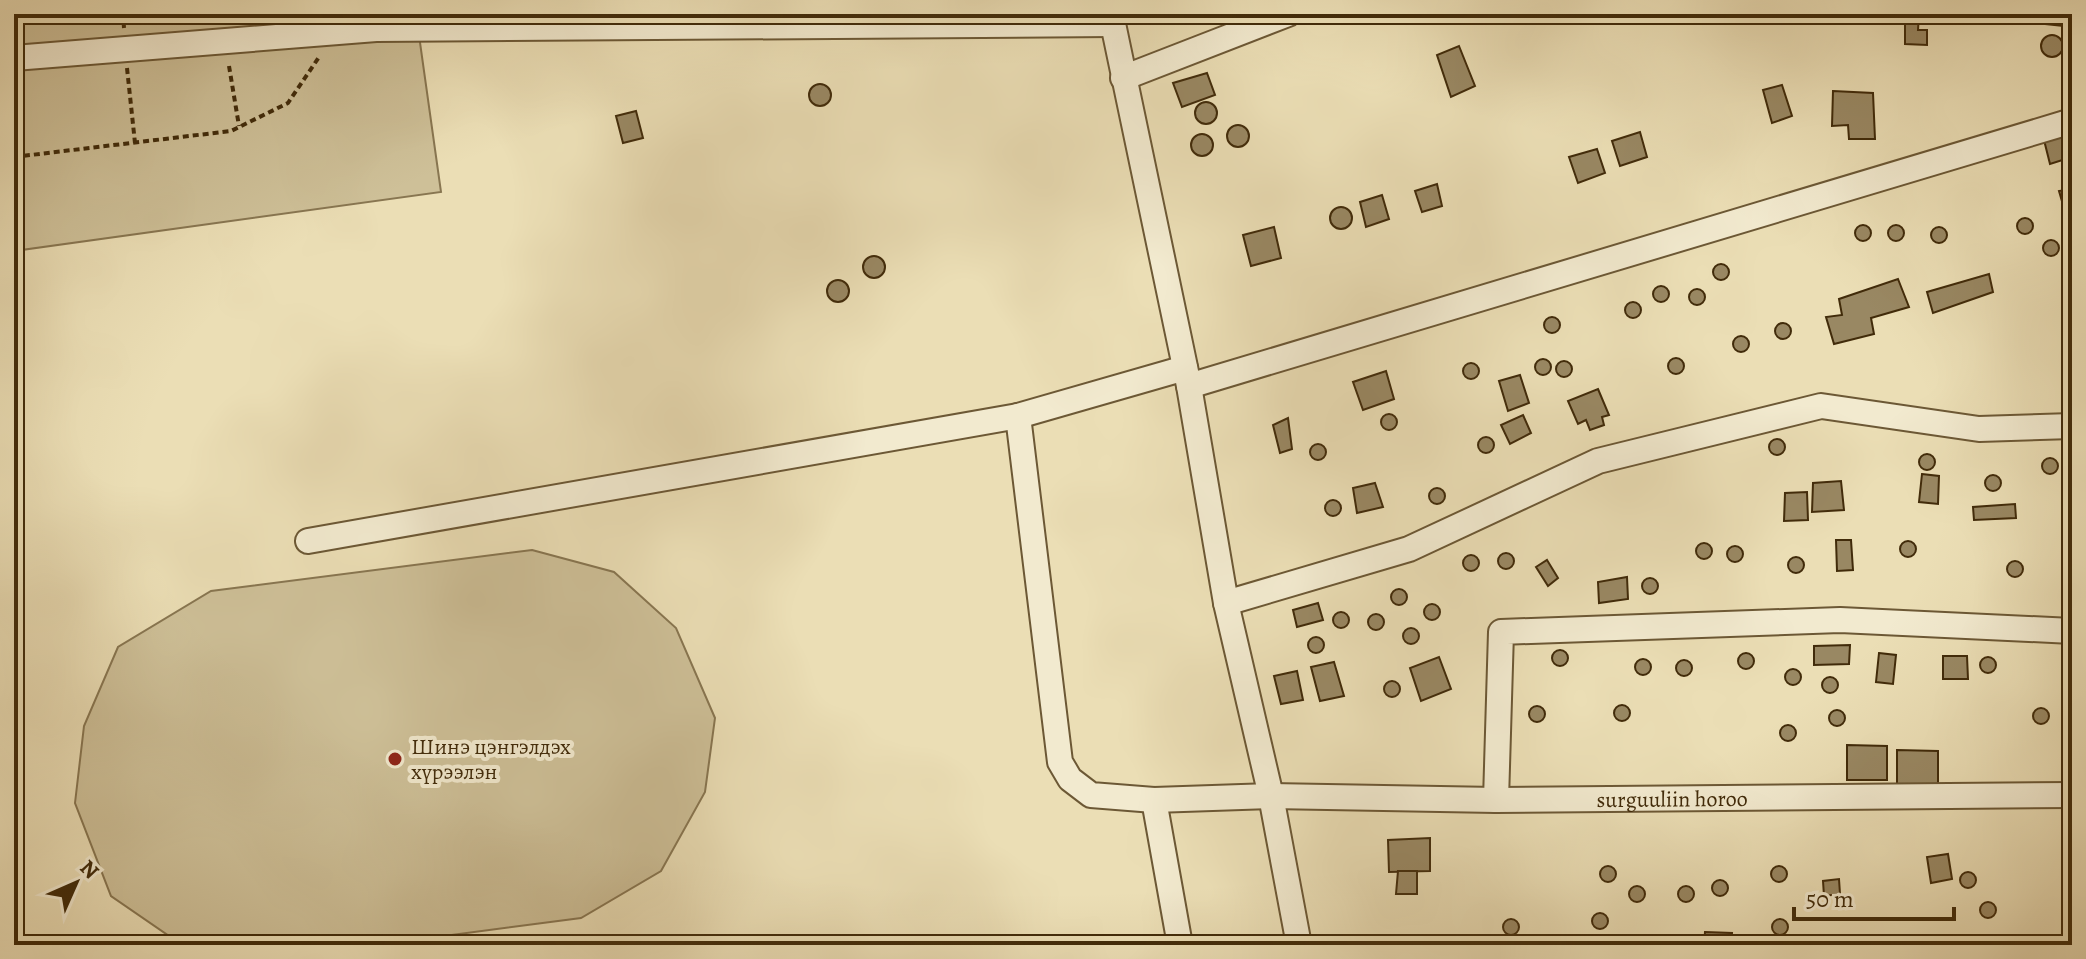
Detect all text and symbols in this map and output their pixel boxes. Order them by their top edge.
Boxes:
place label: Шинэ цэнгэлдэх хүрээлэн [411,732,571,787]
marker: Шинэ цэнгэлдэх хүрээлэн [386,750,404,768]
street label: surguuliin horoo [1596,784,1748,815]
north arrow [36,843,116,923]
text: N [73,853,106,886]
scale bar [1794,871,1954,921]
text: 50 m [1806,883,1854,915]

